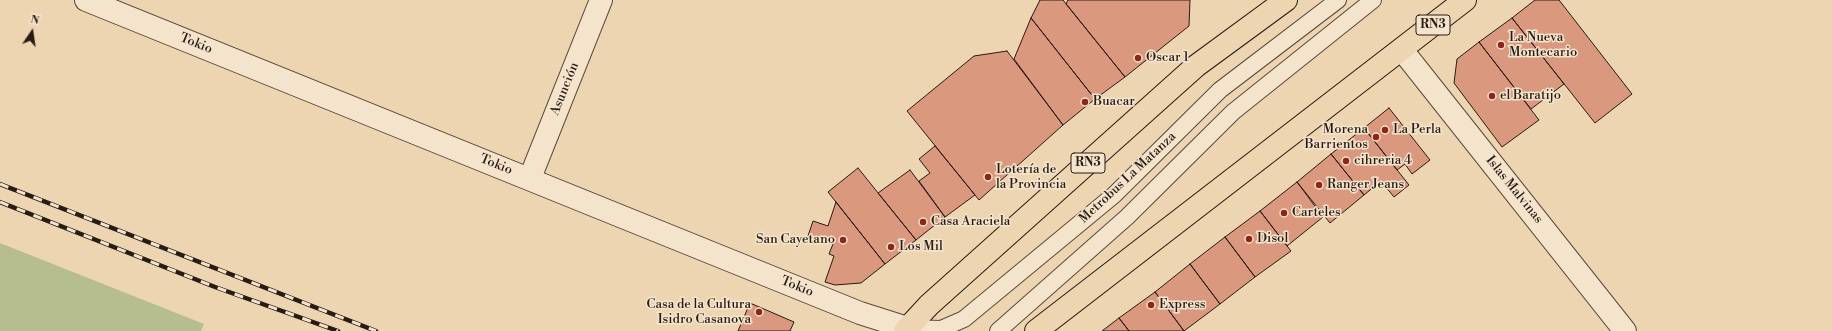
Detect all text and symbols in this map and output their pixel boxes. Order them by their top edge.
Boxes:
north arrow [12,12,52,52]
text: N [29,13,41,28]
road number: RN3 [1416,15,1450,35]
street label: Tokio [177,30,215,58]
place label: La Nueva Montecario [1509,30,1577,61]
marker: La Nueva Montecario [1496,40,1506,50]
place label: Oscar 1 [1146,50,1189,66]
marker: Oscar 1 [1133,53,1143,63]
street label: Asunción [547,60,583,118]
place label: el Baratijo [1500,88,1561,104]
marker: el Baratijo [1487,91,1497,101]
place label: Buacar [1093,94,1135,110]
marker: Buacar [1080,97,1090,107]
place label: Morena Barrientos [1304,122,1368,153]
place label: La Perla [1393,122,1441,138]
marker: La Perla [1380,125,1390,135]
street label: Metrobus La Matanza [1076,129,1180,227]
marker: Morena Barrientos [1371,132,1381,142]
street label: Tokio [477,151,515,179]
road number: RN3 [1071,153,1105,173]
place label: cihreria 4 [1354,153,1412,169]
street label: Islas Malvinas [1482,153,1546,227]
marker: cihreria 4 [1341,156,1351,166]
place label: Lotería de la Provincia [996,162,1066,193]
marker: Lotería de la Provincia [983,172,993,182]
place label: Ranger Jeans [1327,177,1404,193]
marker: Ranger Jeans [1314,180,1324,190]
place label: Carteles [1292,205,1341,221]
marker: Carteles [1279,208,1289,218]
place label: Casa Araciela [931,214,1010,230]
marker: Casa Araciela [918,217,928,227]
place label: Disol [1257,231,1288,247]
place label: San Cayetano [756,232,835,248]
marker: Disol [1244,234,1254,244]
marker: San Cayetano [838,235,848,245]
place label: Los Mil [899,239,943,255]
marker: Los Mil [886,242,896,252]
street label: Tokio [778,273,816,301]
place label: Casa de la Cultura Isidro Casanova [646,297,751,328]
place label: Express [1159,297,1206,313]
marker: Express [1146,300,1156,310]
marker: Casa de la Cultura Isidro Casanova [754,307,764,317]

